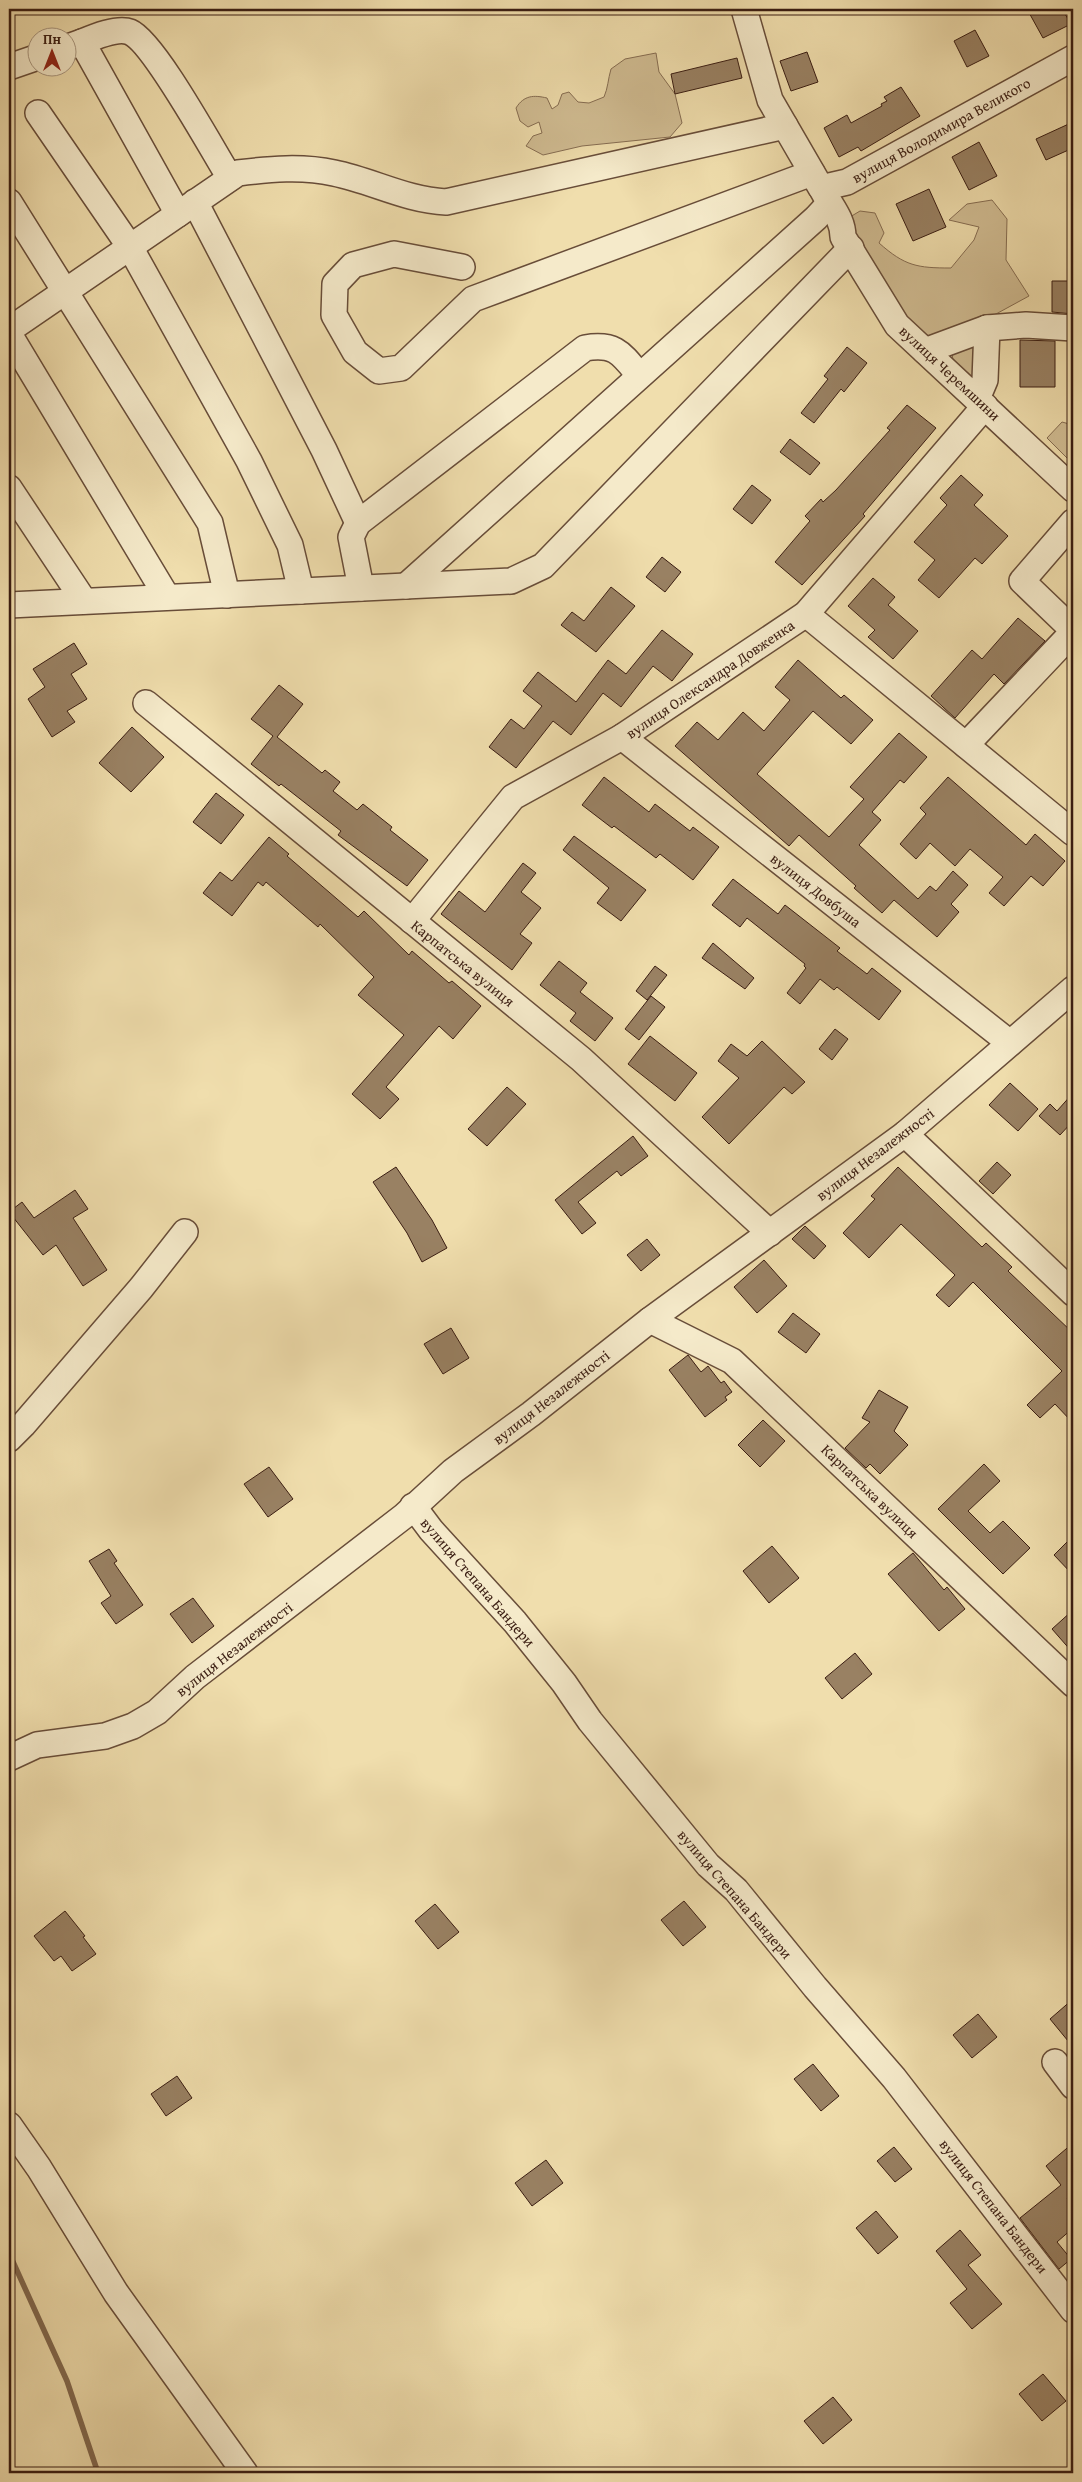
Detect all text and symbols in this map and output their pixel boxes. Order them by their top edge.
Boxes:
north arrow [28,28,78,78]
text: Пн [43,29,61,49]
street label: вулиця Володимира Великого [848,72,1034,188]
street label: вулиця Черемшини [895,320,1005,426]
street label: вулиця Олександра Довженка [622,614,799,743]
street label: вулиця Довбуша [766,848,866,933]
street label: Карпатська вулиця [407,915,519,1012]
street label: вулиця Незалежності [812,1103,938,1205]
street label: вулиця Незалежності [488,1345,614,1449]
street label: Карпатська вулиця [817,1439,923,1543]
street label: вулиця Степана Бандери [416,1513,540,1651]
street label: вулиця Незалежності [171,1597,297,1701]
street label: вулиця Степана Бандери [673,1825,797,1963]
street label: вулиця Степана Бандери [935,2134,1053,2278]

